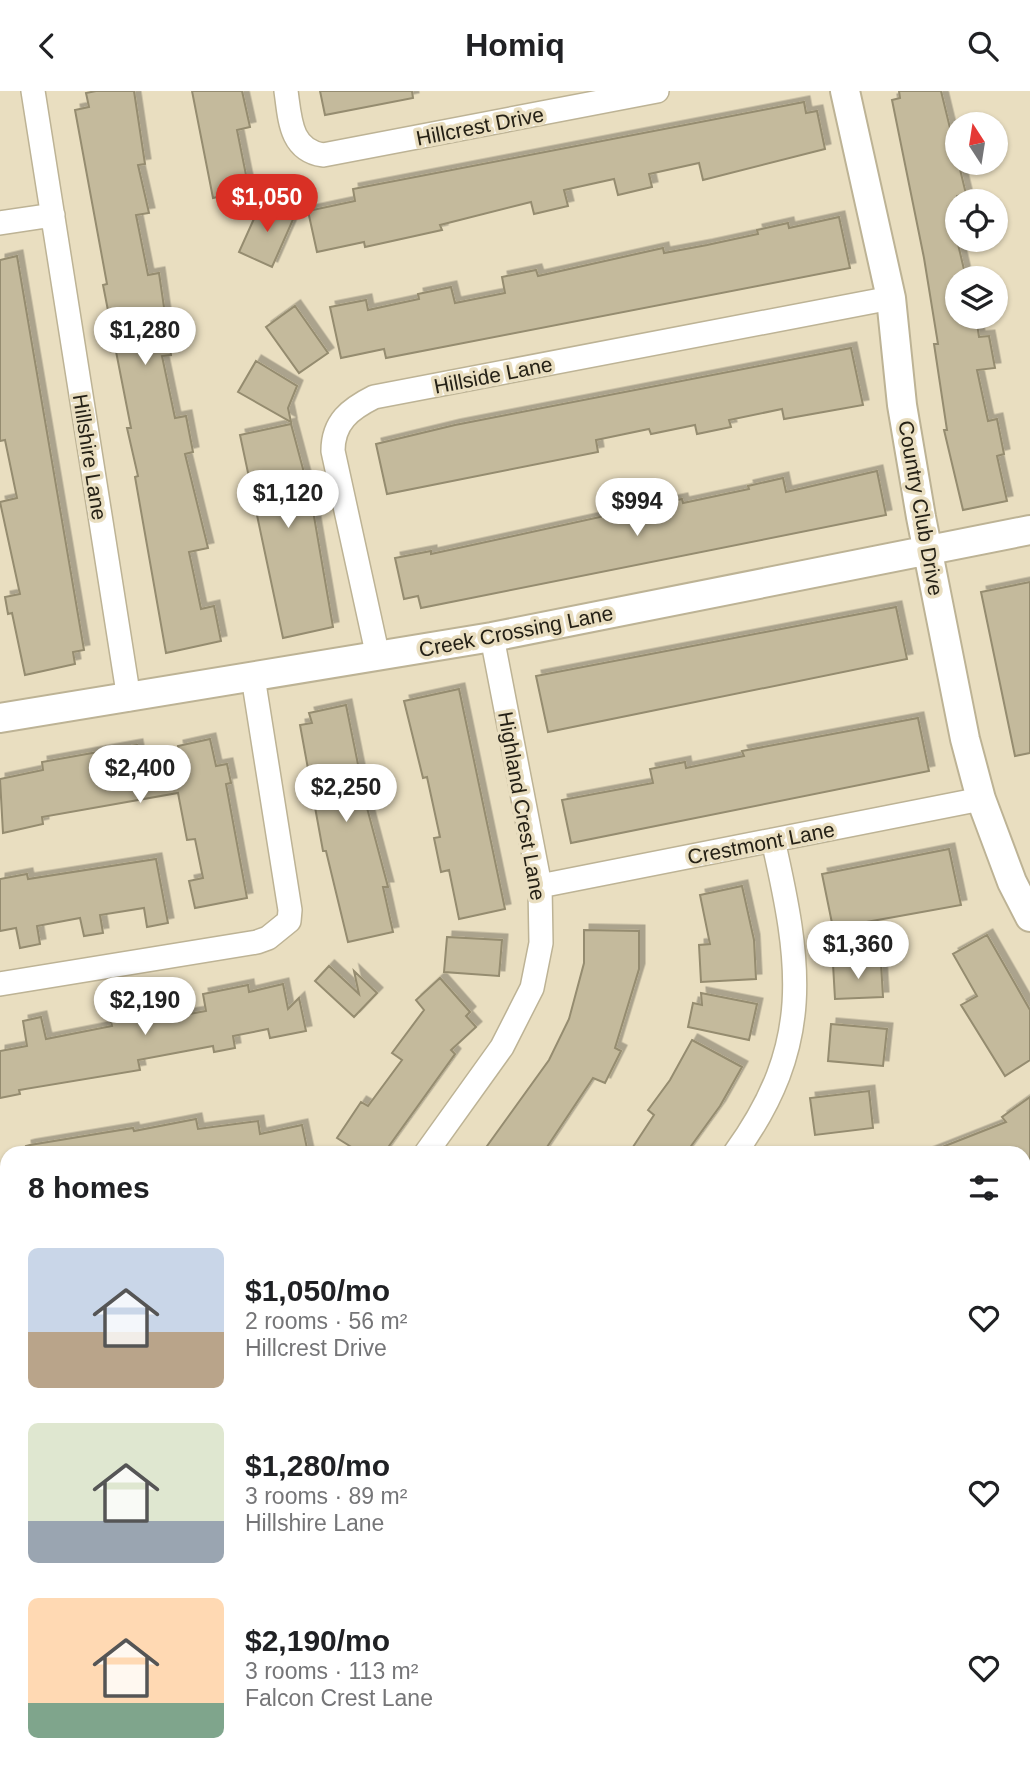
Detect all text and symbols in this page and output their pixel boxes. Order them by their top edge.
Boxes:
icon: back [28,27,66,65]
text: Homiq [465,27,565,63]
icon: search [964,27,1002,65]
street label: Hillcrest Drive [414,102,546,150]
north arrow [945,112,1008,175]
map controls [945,112,1008,329]
pin: $1,050 [210,174,324,234]
text: $1,050 [232,184,302,210]
button: locate [945,189,1008,252]
button: layers [945,266,1008,329]
pin: $1,280 [88,307,202,367]
text: $1,280 [110,317,180,343]
street label: Hillside Lane [432,352,554,398]
street label: Hillshire Lane [69,392,111,522]
street label: Country Club Drive [894,419,948,597]
pin: $1,120 [231,471,345,530]
pin: $994 [596,479,678,538]
text: $1,120 [253,480,323,506]
text: $994 [611,488,663,514]
street label: Creek Crossing Lane [417,601,615,661]
street label: Highland Crest Lane [494,710,550,902]
pin: $2,400 [83,745,197,805]
text: $2,400 [105,755,175,781]
pin: $2,250 [289,765,403,824]
text: $2,250 [311,774,381,800]
street label: Crestmont Lane [685,817,837,869]
pin: $1,360 [801,921,915,981]
text: $1,360 [823,931,893,957]
pin: $2,190 [88,977,202,1037]
text: $2,190 [110,987,180,1013]
icon: filters [965,1169,1003,1207]
text: 8 homes [28,1171,150,1204]
text: $1,050/mo [245,1274,390,1307]
icon: home [84,1276,168,1360]
icon: heart [965,1299,1003,1337]
text: 2 rooms · 56 m² [245,1308,407,1334]
text: Hillcrest Drive [245,1335,387,1361]
text: $1,280/mo [245,1449,390,1482]
icon: home [84,1451,168,1535]
icon: heart [965,1474,1003,1512]
text: 3 rooms · 89 m² [245,1483,407,1509]
text: Hillshire Lane [245,1510,384,1536]
text: $2,190/mo [245,1624,390,1657]
icon: home [84,1626,168,1710]
icon: heart [965,1649,1003,1687]
text: 3 rooms · 113 m² [245,1658,418,1684]
text: Falcon Crest Lane [245,1685,433,1711]

